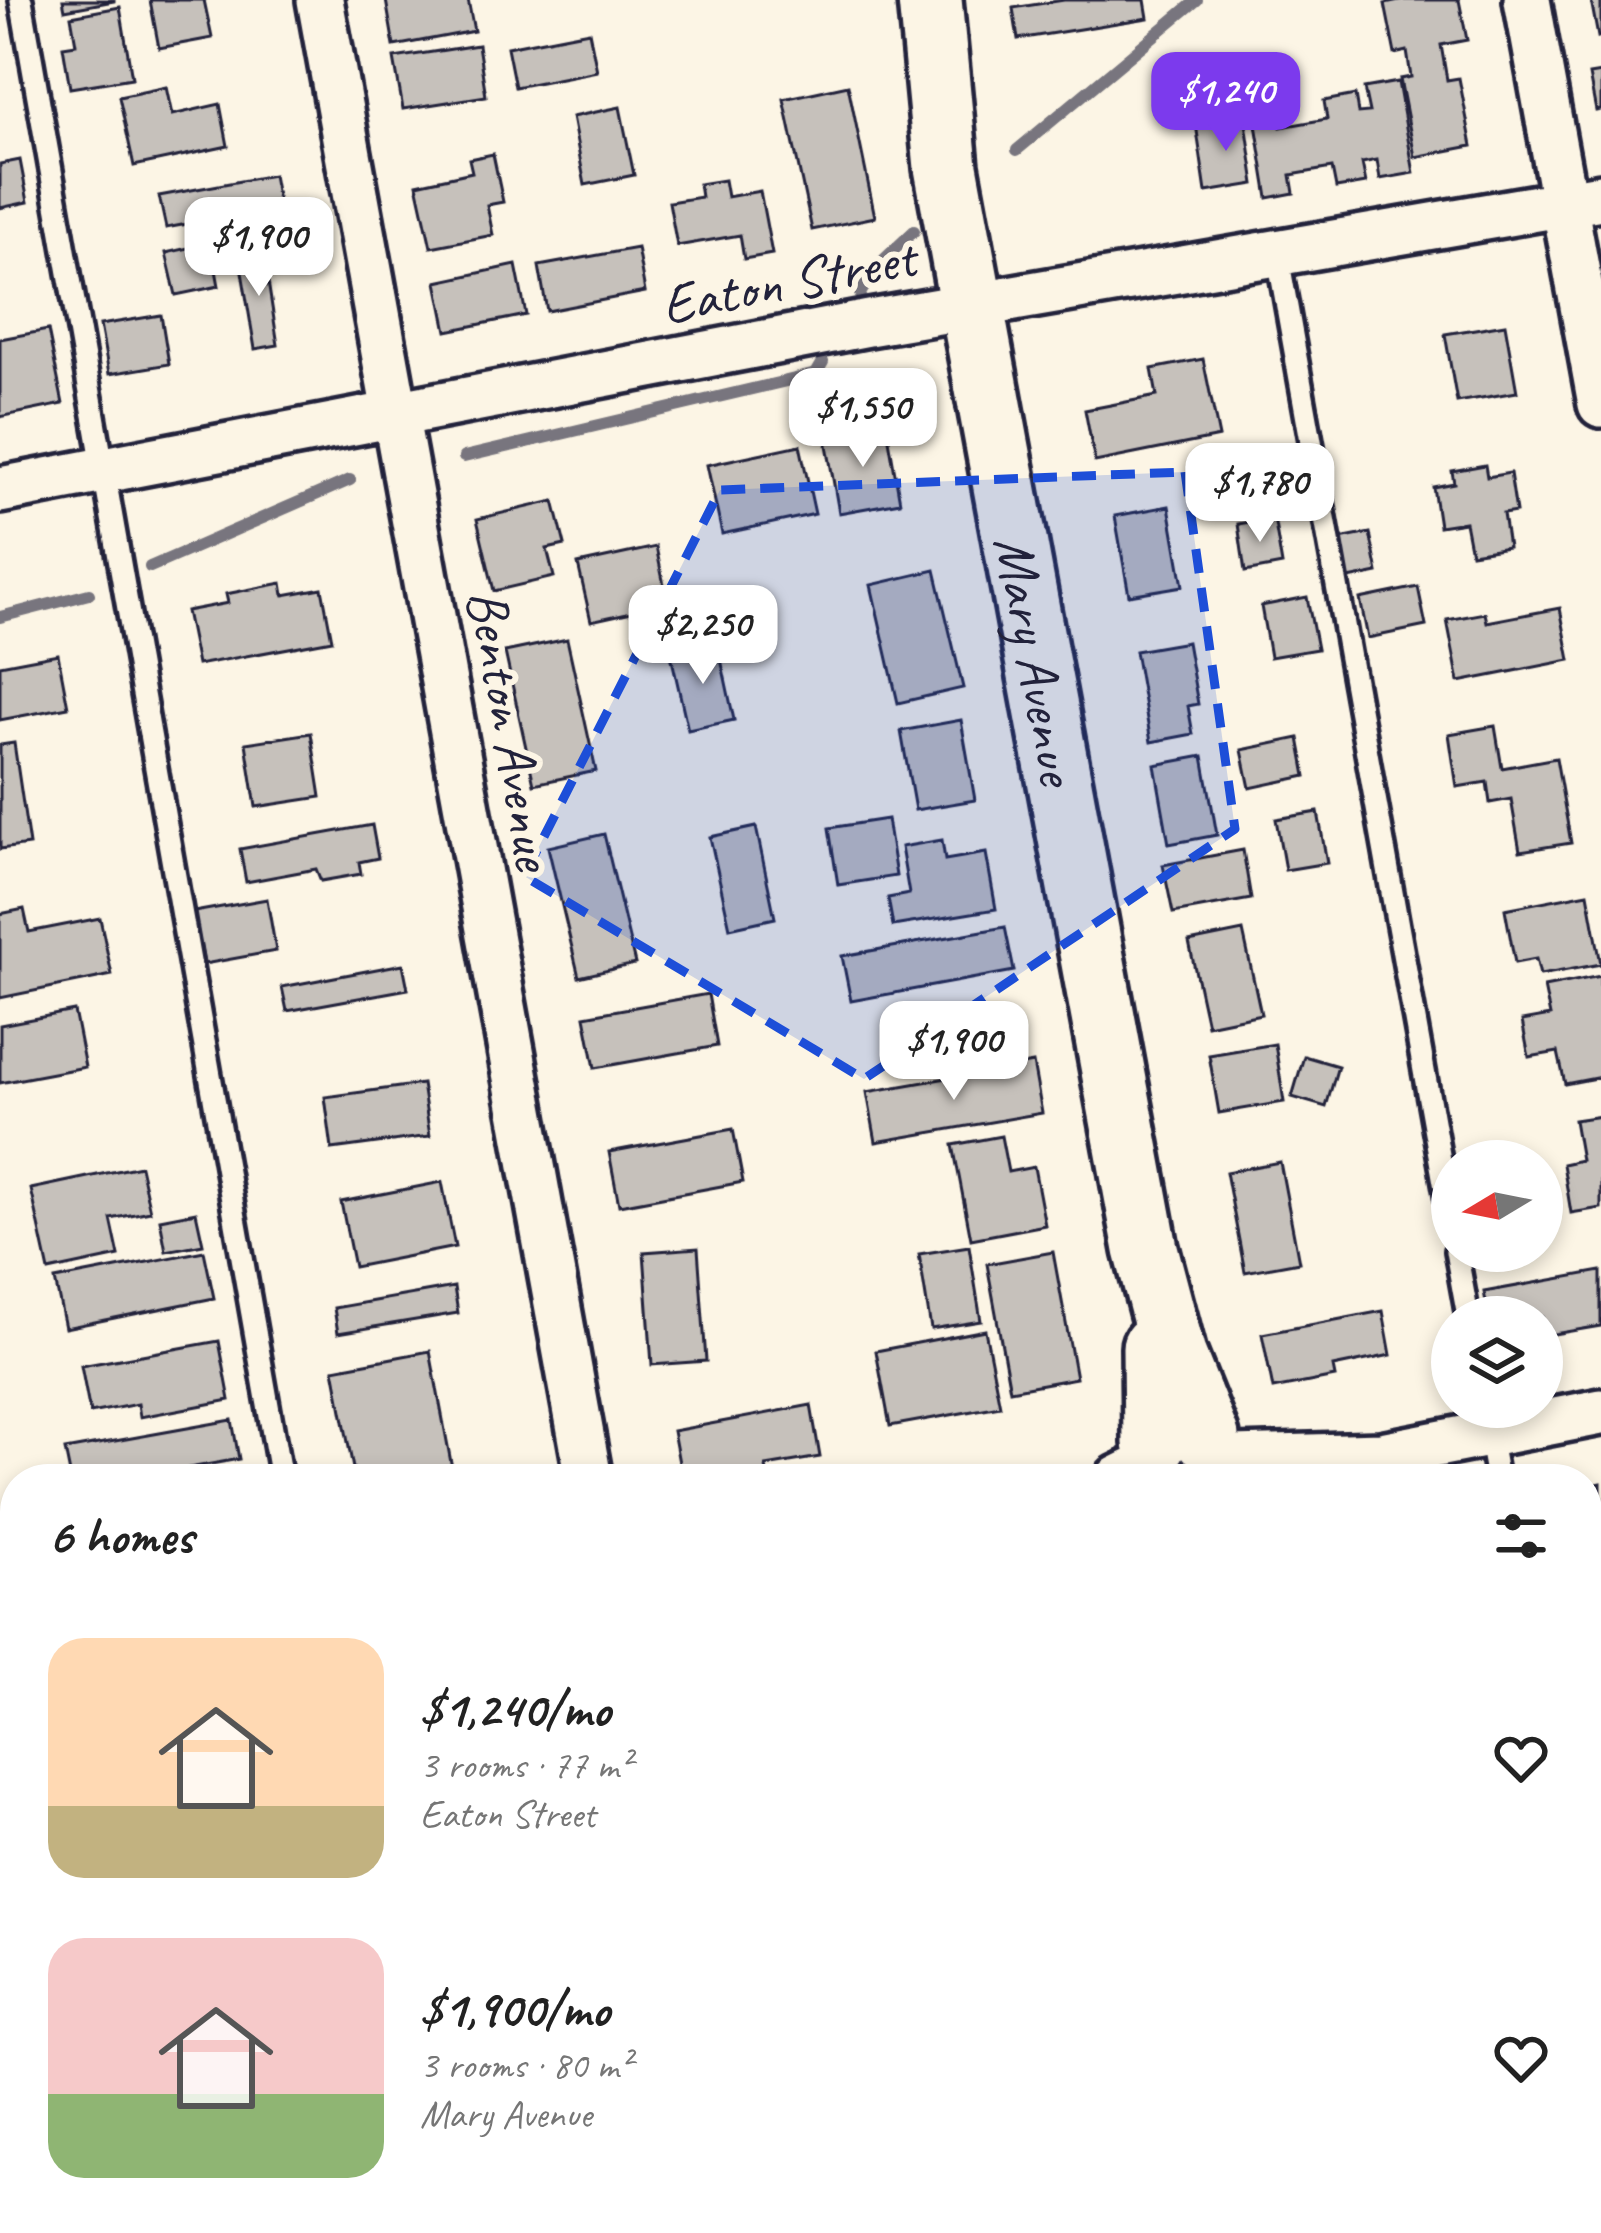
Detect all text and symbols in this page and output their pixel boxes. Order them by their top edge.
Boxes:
pin: $1,240 [1128,52,1324,154]
text: $1,240 [1178,66,1274,115]
pin: $1,900 [161,197,357,299]
text: $1,900 [211,211,307,260]
street label: Eaton Street [655,220,926,341]
pin: $1,550 [765,368,961,470]
text: $1,550 [816,382,910,431]
pin: $1,780 [1162,443,1358,545]
text: $1,780 [1212,457,1308,506]
street label: Mary Avenue [978,530,1095,793]
street label: Benton Avenue [451,583,572,878]
pin: $2,250 [605,585,801,687]
text: $2,250 [656,599,750,648]
pin: $1,900 [856,1001,1052,1103]
text: $1,900 [906,1015,1002,1064]
north arrow [1431,1140,1563,1272]
map controls [1431,1140,1563,1428]
button: layers [1431,1296,1563,1428]
icon: filters [1488,1503,1554,1569]
text: 6 homes [48,1504,193,1568]
text: $1,240/mo [420,1677,610,1741]
icon: home [144,1686,288,1830]
icon: heart [1488,1725,1554,1791]
text: 3 rooms · 77 m² [420,1741,631,1790]
text: Eaton Street [420,1790,596,1839]
text: $1,900/mo [420,1977,610,2041]
icon: home [144,1986,288,2130]
icon: heart [1488,2025,1554,2091]
text: 3 rooms · 80 m² [420,2041,631,2090]
text: Mary Avenue [420,2090,592,2139]

